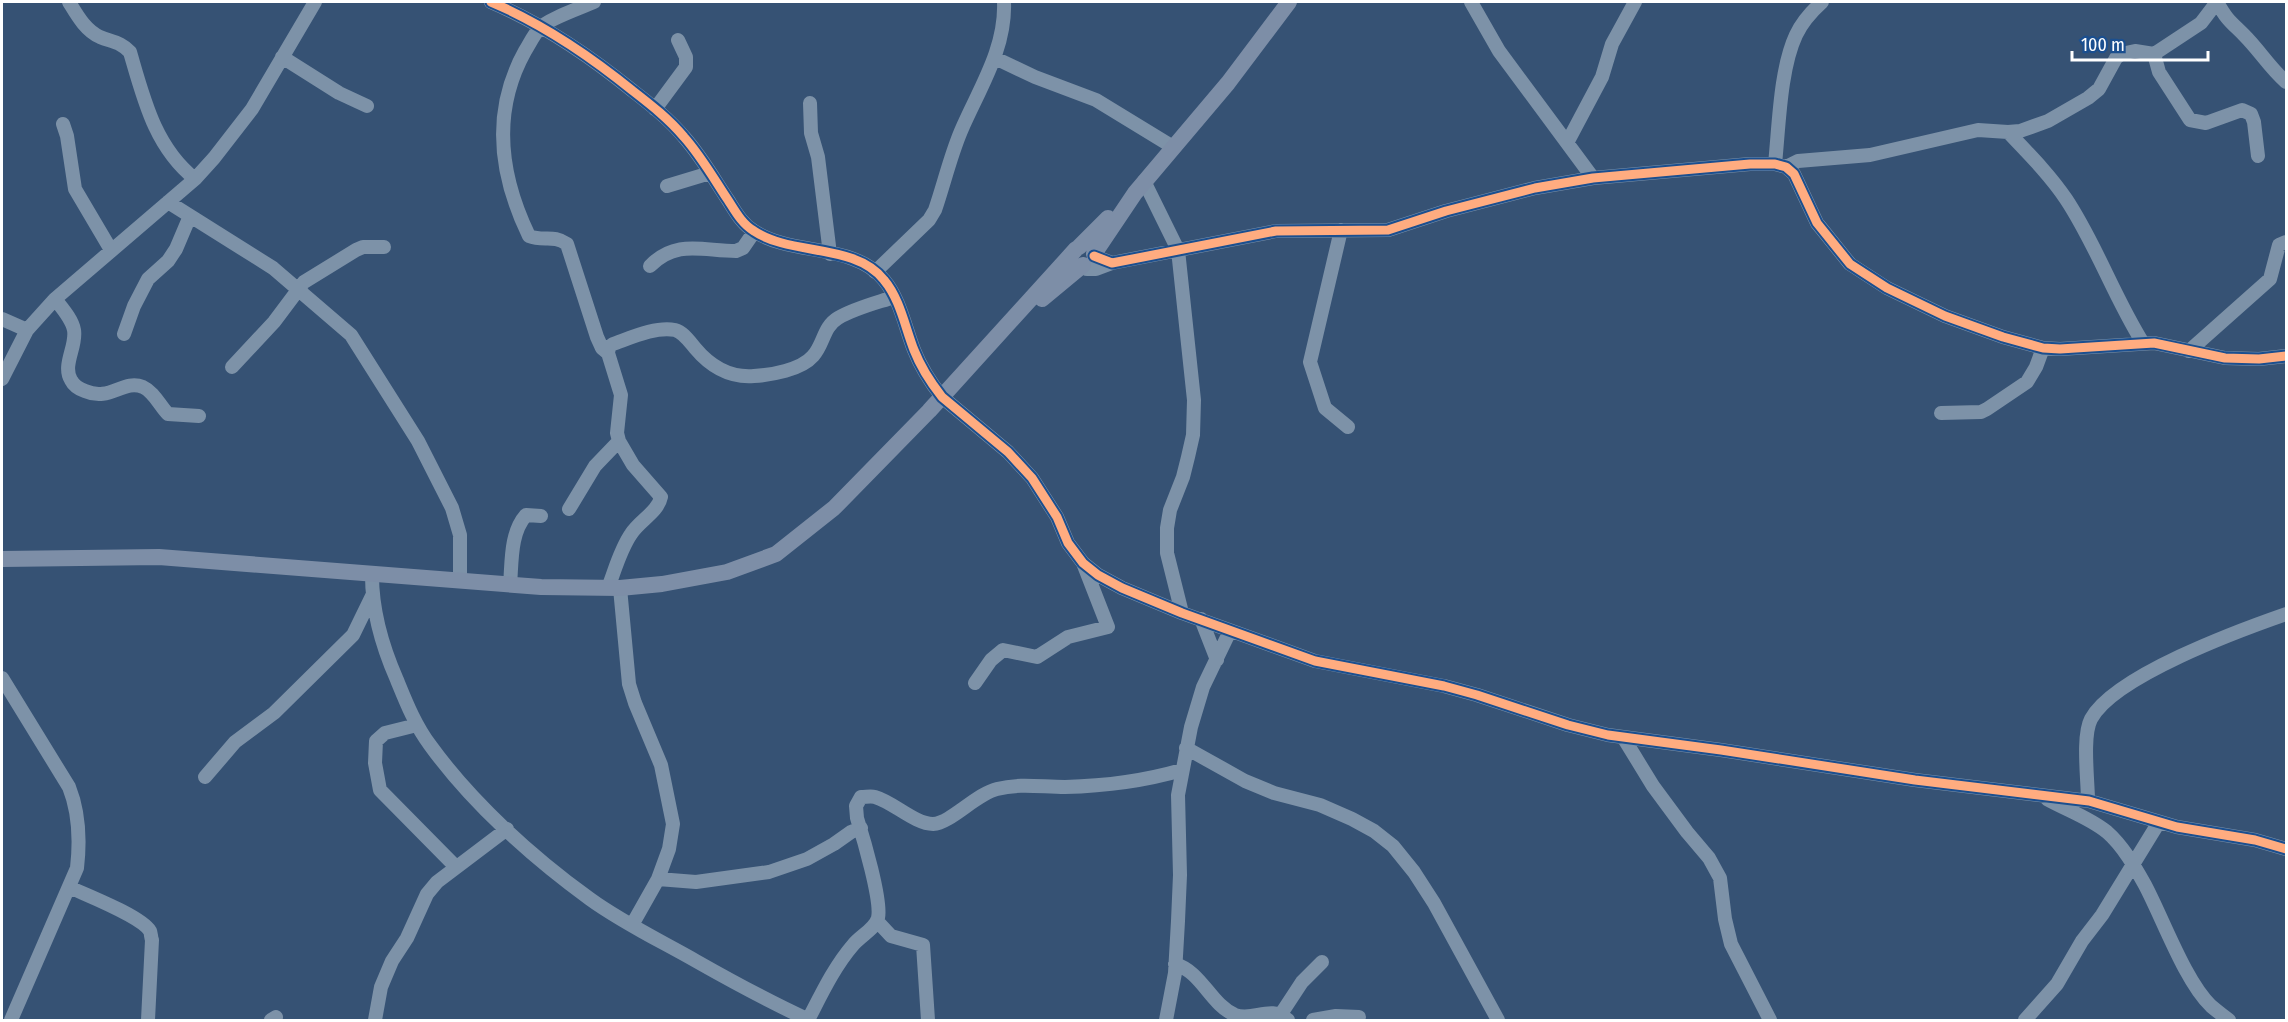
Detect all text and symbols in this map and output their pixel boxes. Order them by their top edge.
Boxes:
scale bar [2072,24,2208,62]
text: 100 m [2081,34,2125,56]

